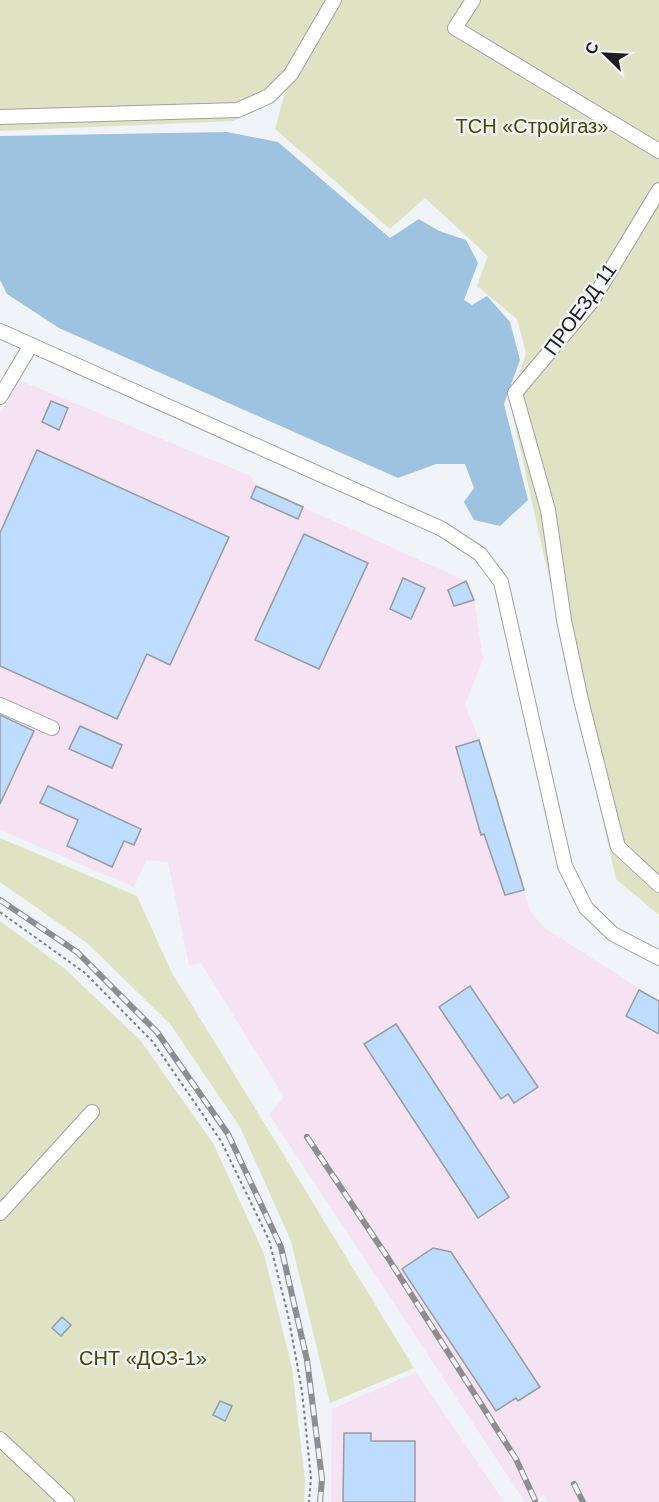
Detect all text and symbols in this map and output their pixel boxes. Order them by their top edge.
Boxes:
north arrow [575,24,635,84]
text: С [582,39,602,57]
park label: ТСН «Стройгаз» [456,115,608,137]
street label: ПРОЕЗД 11 [539,259,621,359]
park label: СНТ «ДОЗ-1» [79,1347,207,1369]

